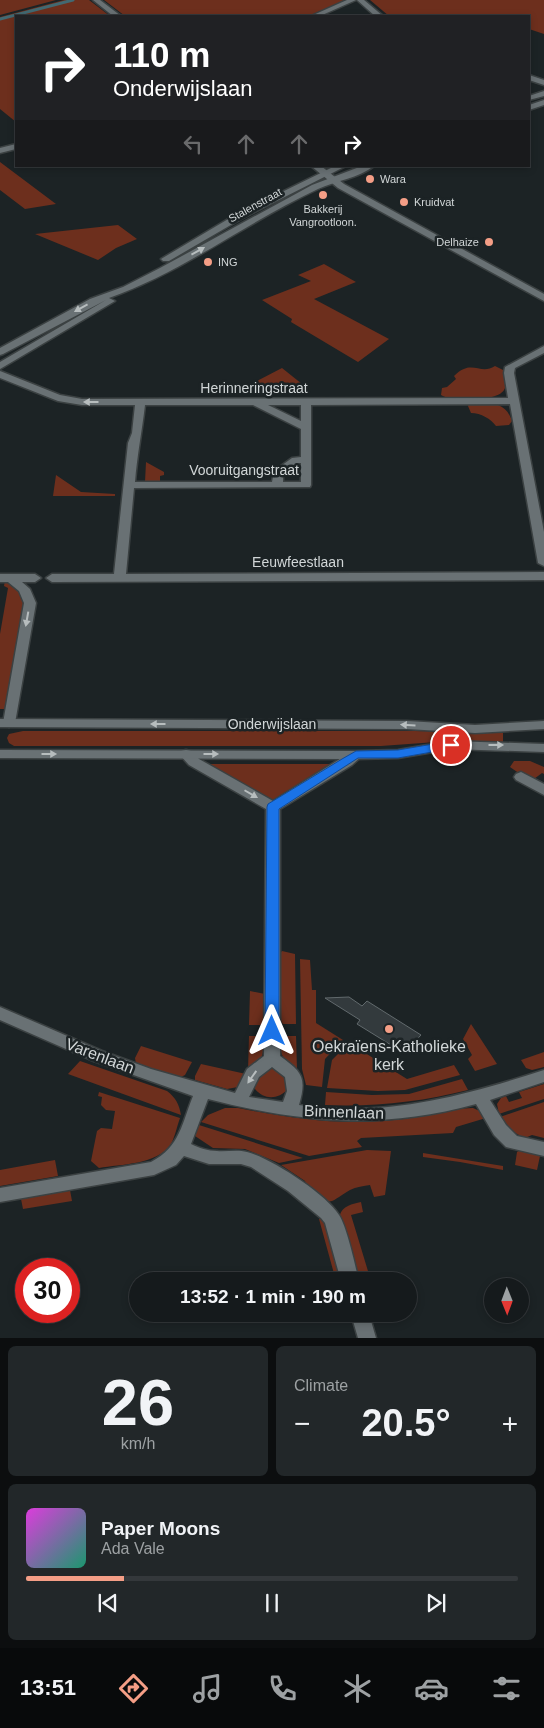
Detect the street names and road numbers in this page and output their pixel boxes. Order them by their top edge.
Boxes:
street label: Stalenstraat [226,186,284,224]
street label: Herinneringstraat [200,380,308,396]
street label: Vooruitgangstraat [189,462,299,478]
street label: Eeuwfeestlaan [252,554,344,570]
street label: Onderwijslaan [228,716,316,732]
street label: Varenlaan [63,1035,137,1077]
street label: Binnenlaan [304,1102,384,1122]

